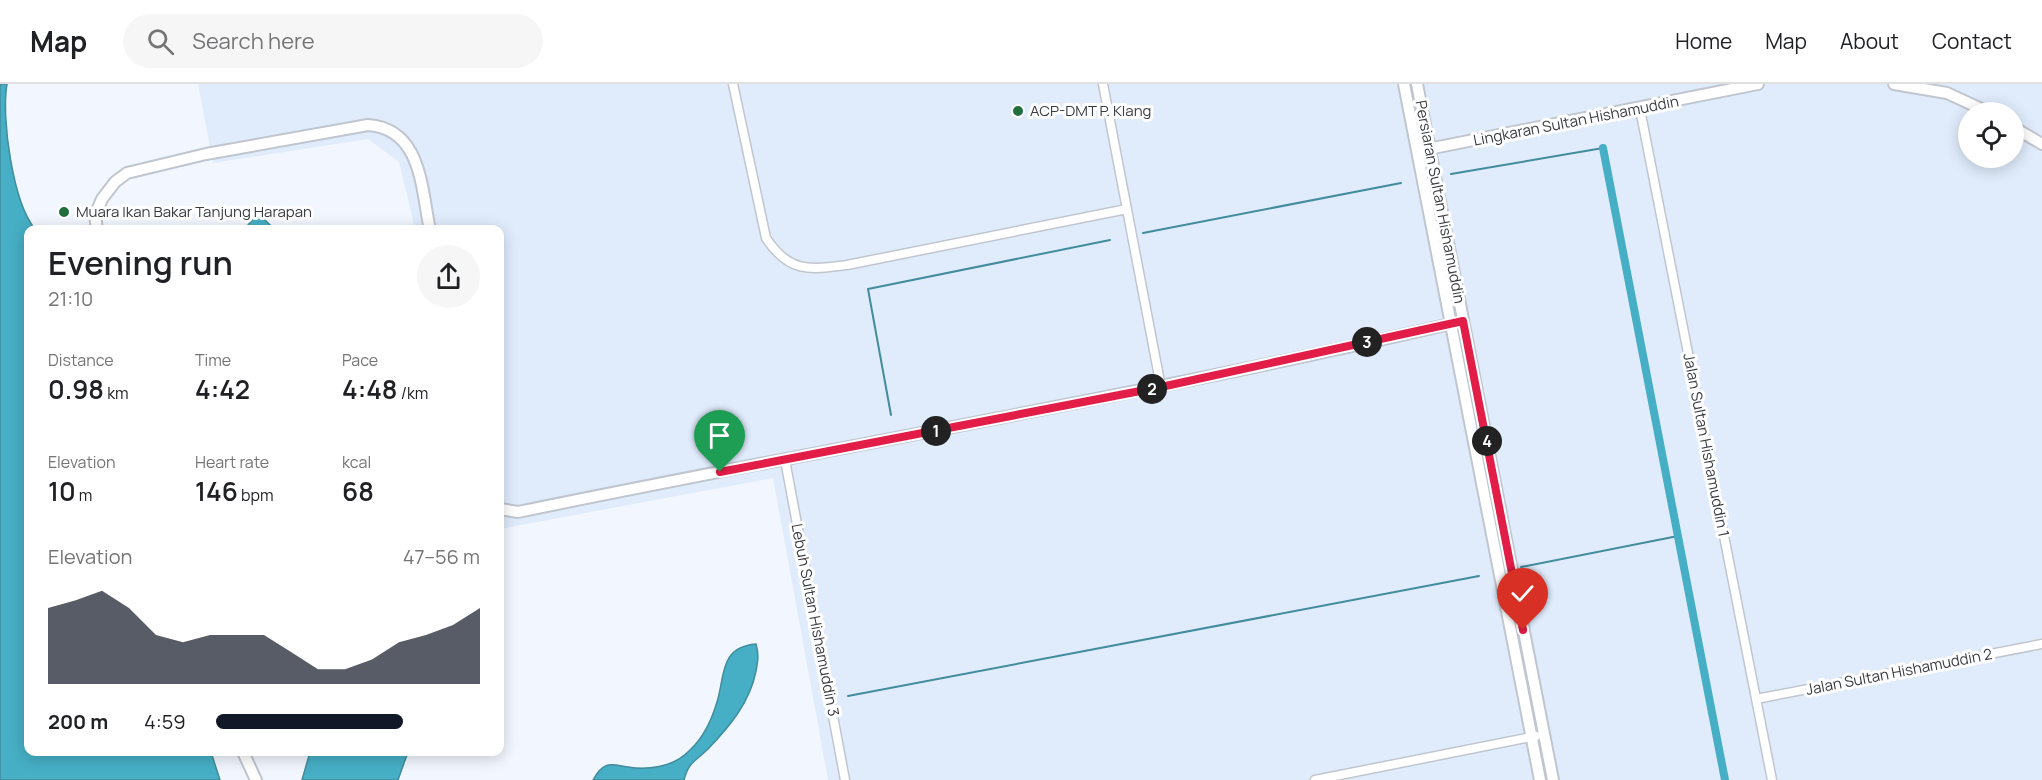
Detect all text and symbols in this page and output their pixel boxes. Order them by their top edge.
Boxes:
search box [123,14,543,68]
text: Map [30,22,87,60]
icon: search [144,25,177,58]
text: Search here [192,26,315,56]
text: Home [1675,27,1732,55]
text: Map [1765,27,1807,55]
text: About [1840,27,1899,55]
text: Contact [1932,27,2012,55]
street label: Lingkaran Sultan Hishamuddin [1471,90,1680,151]
street label: Persiaran Sultan Hishamuddin [1410,99,1471,305]
place label: ACP-DMT P. Klang [1030,100,1151,121]
map controls [1958,102,2024,168]
button: locate [1958,102,2024,168]
marker: ACP-DMT P. Klang [1011,104,1025,118]
place label: Muara Ikan Bakar Tanjung Harapan [76,201,312,222]
marker: Muara Ikan Bakar Tanjung Harapan [57,205,71,219]
text: Evening run [48,240,233,285]
button: share [417,245,480,308]
text: 21:10 [48,285,93,312]
pin: 3 [1352,327,1382,357]
text: 3 [1362,331,1372,353]
text: Distance [48,349,114,371]
text: Time [195,349,231,371]
text: Pace [342,349,378,371]
street label: Jalan Sultan Hishamuddin 1 [1678,351,1735,538]
text: 0.98 [48,371,104,407]
text: 4:42 [195,371,250,407]
text: 4:48 [342,371,398,407]
pin: 2 [1137,374,1167,404]
text: 2 [1147,378,1157,400]
text: km [104,382,129,404]
text: /km [398,382,428,404]
pin [694,410,745,472]
pin: 1 [921,416,951,446]
icon: arrive [703,419,736,452]
text: 1 [932,420,940,442]
pin: 4 [1472,426,1502,456]
text: 4 [1482,430,1492,452]
text: Elevation [48,451,116,473]
text: Heart rate [195,451,269,473]
text: kcal [342,451,371,473]
text: 10 [48,473,76,509]
text: 146 [195,473,238,509]
text: 68 [342,473,374,509]
text: m [76,484,92,506]
text: bpm [238,484,274,506]
street label: Lebuh Sultan Hishamuddin 3 [786,522,845,718]
text: Elevation [48,543,132,570]
text: 47–56 m [403,543,480,570]
pin [1497,568,1548,630]
icon: check [1506,577,1539,610]
street label: Jalan Sultan Hishamuddin 2 [1804,643,1994,700]
text: 200 m [48,708,108,735]
text: 4:59 [144,708,186,735]

